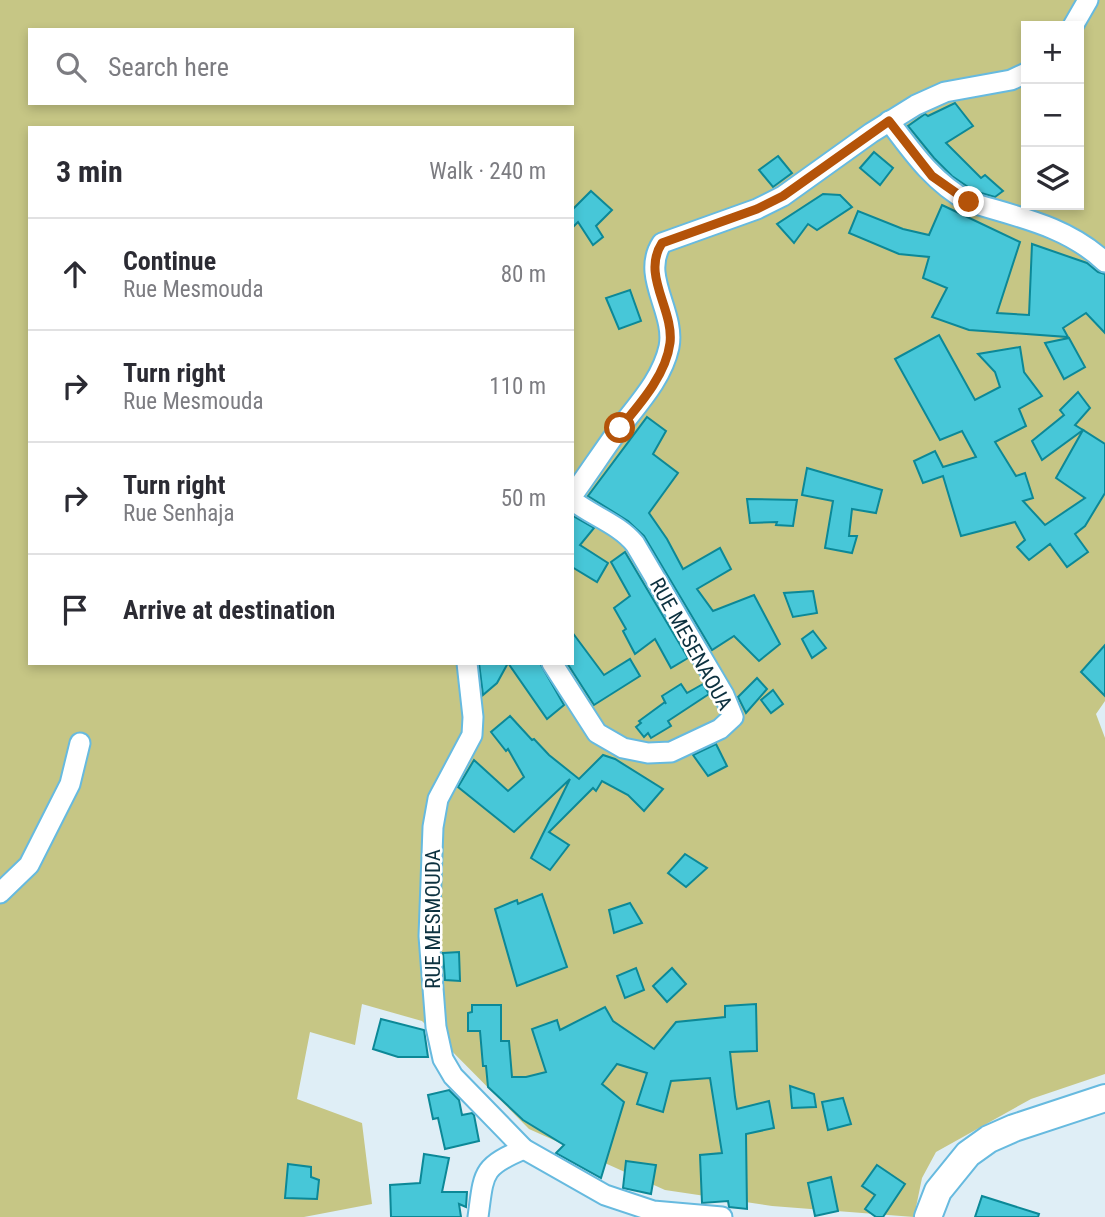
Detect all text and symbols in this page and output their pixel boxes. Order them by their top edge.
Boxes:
map controls [1021,21,1084,210]
button: + [1021,21,1084,84]
search box [28,28,574,105]
icon: search [52,48,90,86]
text: Search here [108,52,229,82]
button: − [1021,84,1084,147]
button: layers [1021,147,1084,210]
text: 3 min [56,154,123,189]
text: Walk · 240 m [429,158,546,185]
route end [953,186,984,217]
text: Continue [123,246,216,276]
icon: ahead [56,255,94,293]
text: 80 m [501,261,546,288]
text: Rue Mesmouda [123,276,263,303]
text: Turn right [123,358,225,388]
icon: right [56,367,94,405]
text: 110 m [489,373,546,400]
text: Rue Mesmouda [123,388,263,415]
route start [604,412,635,443]
text: Turn right [123,470,225,500]
icon: right [56,479,94,517]
text: 50 m [501,485,546,512]
text: Rue Senhaja [123,500,235,527]
street label: RUE MESENAOUA [645,574,737,714]
icon: arrive [56,591,94,629]
text: Arrive at destination [123,595,335,625]
street label: RUE MESMOUDA [421,849,445,989]

